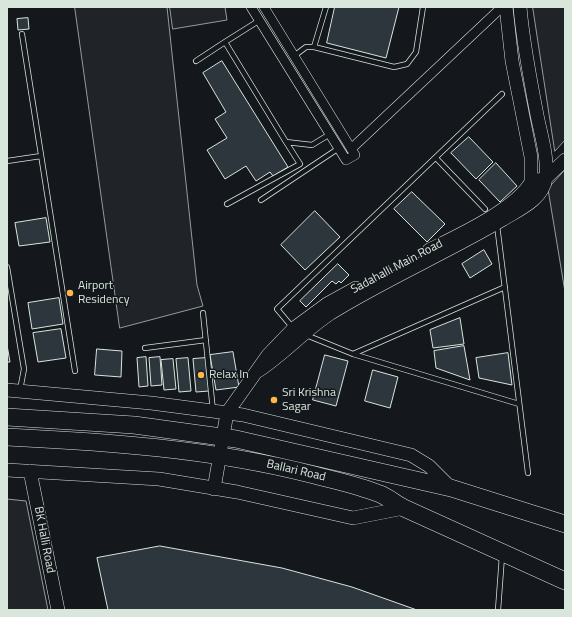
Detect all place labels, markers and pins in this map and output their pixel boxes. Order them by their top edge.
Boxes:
place label: Airport Residency [78,279,129,307]
marker: Airport Residency [65,288,75,298]
place label: Relax In [209,368,249,382]
marker: Relax In [196,370,206,380]
place label: Sri Krishna Sagar [282,386,336,414]
marker: Sri Krishna Sagar [269,395,279,405]

